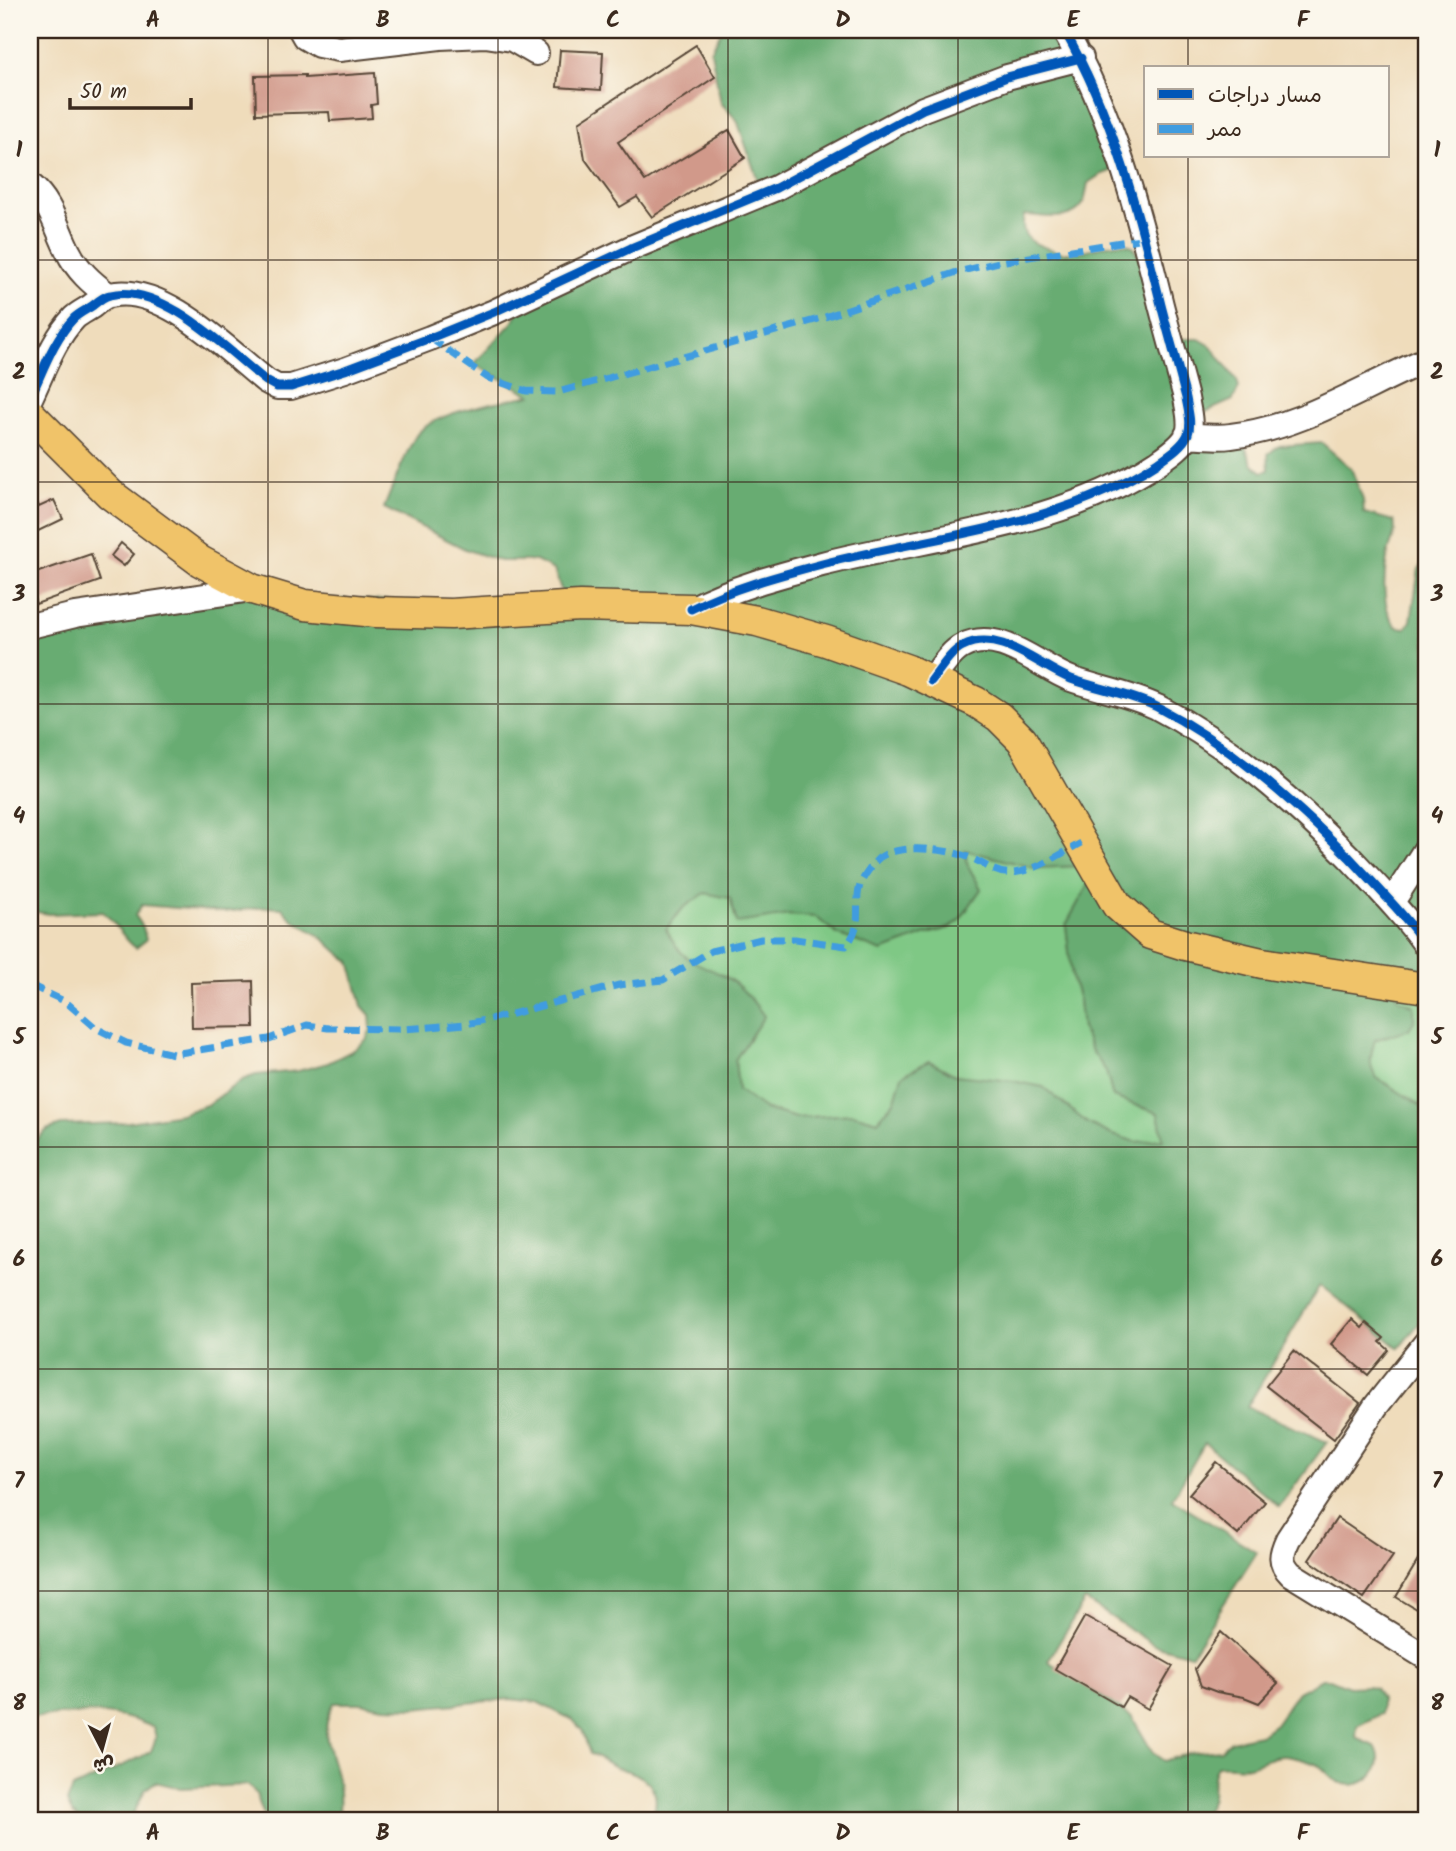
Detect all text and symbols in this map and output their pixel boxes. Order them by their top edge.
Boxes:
text: A [146,3,160,39]
text: B [376,3,390,39]
text: C [606,3,620,39]
text: D [835,3,851,39]
text: E [1067,3,1081,39]
text: F [1297,3,1311,39]
scale bar [70,66,191,110]
legend [1144,66,1390,158]
text: 50 m [80,76,127,109]
text: مسار دراجات [1208,80,1322,113]
text: ممر [1206,114,1242,147]
text: 1 [16,133,23,169]
text: 1 [1434,133,1441,169]
text: 2 [12,355,26,391]
text: 2 [1430,355,1444,391]
text: 3 [12,577,26,613]
text: 3 [1430,577,1444,613]
text: 4 [13,799,26,835]
text: 4 [1431,799,1444,835]
text: 5 [12,1020,27,1056]
text: 5 [1430,1020,1445,1056]
text: 6 [13,1242,25,1278]
text: 6 [1431,1242,1443,1278]
text: 7 [14,1464,26,1500]
text: 7 [1432,1464,1444,1500]
text: 8 [12,1686,26,1722]
text: 8 [1430,1686,1444,1722]
north arrow [66,1714,136,1784]
text: ش [92,1748,116,1780]
text: A [146,1816,160,1851]
text: B [376,1816,390,1851]
text: C [606,1816,620,1851]
text: D [835,1816,851,1851]
text: E [1067,1816,1081,1851]
text: F [1297,1816,1311,1851]

